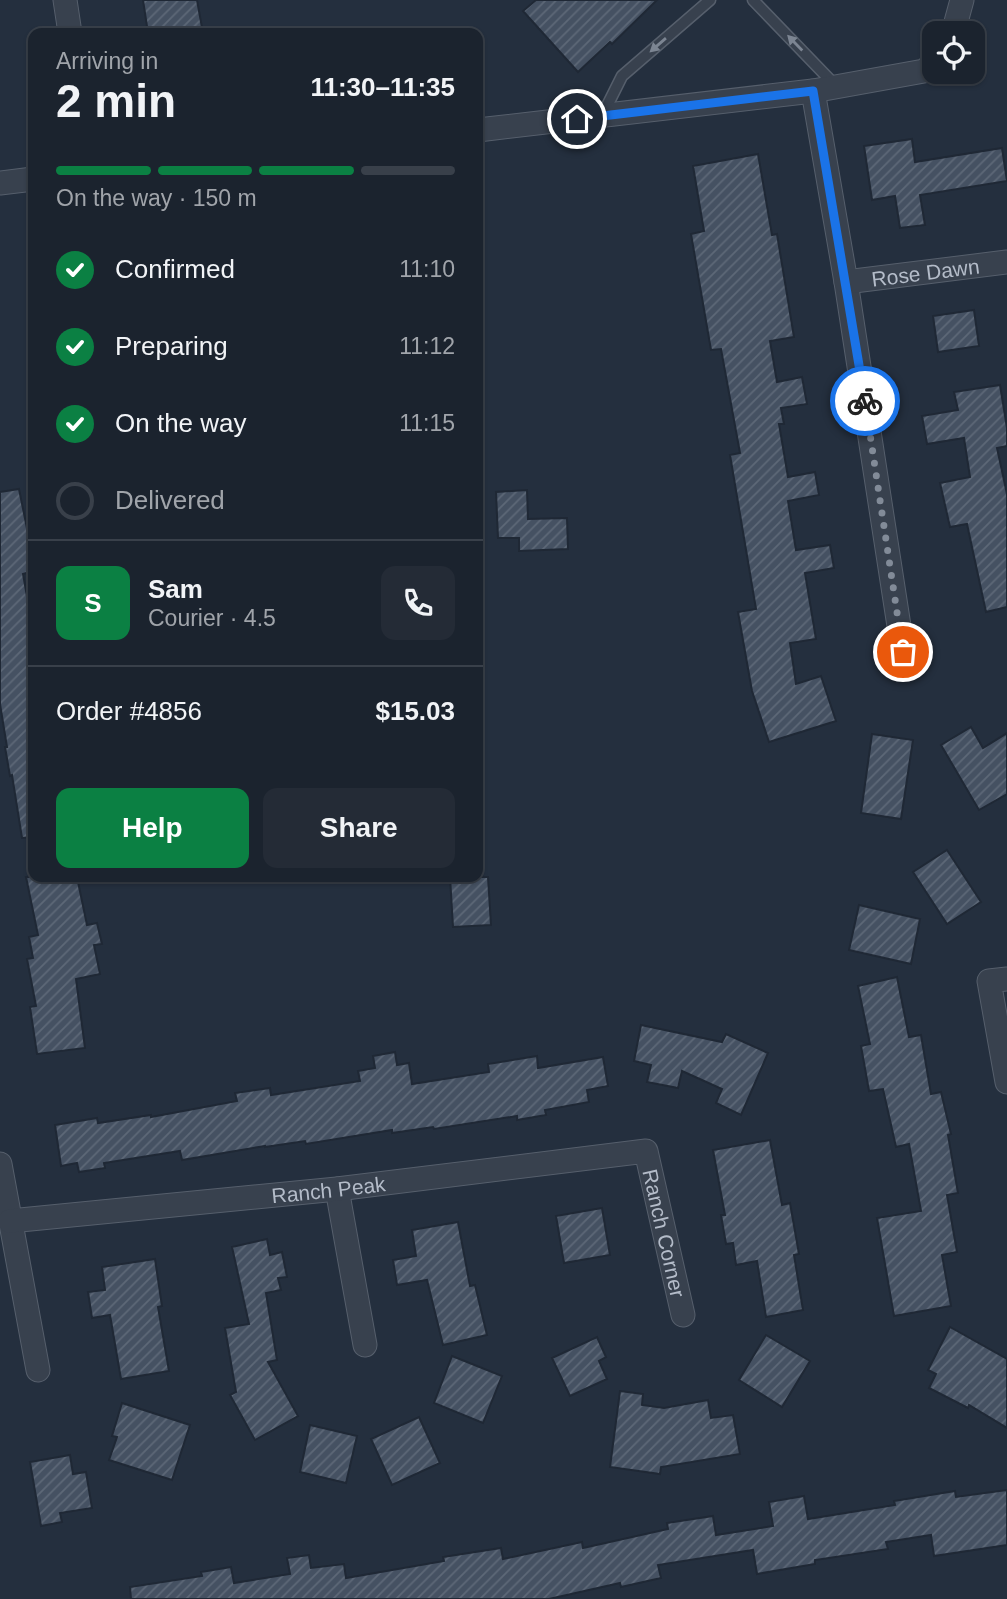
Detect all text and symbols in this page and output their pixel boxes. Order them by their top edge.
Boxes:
map controls [922,21,985,84]
button: locate [922,21,985,84]
one-way arrow [787,35,804,52]
one-way arrow [649,37,667,53]
text: Arriving in [56,48,158,74]
text: 11:30–11:35 [310,72,455,102]
text: 2 min [56,75,176,127]
pin [547,89,607,149]
icon: home [558,100,596,138]
text: On the way · 150 m [56,185,257,211]
icon: check [56,251,94,289]
text: Confirmed [115,254,235,284]
street label: Rose Dawn [870,254,981,290]
text: 11:10 [399,256,455,282]
icon: check [56,328,94,366]
text: Preparing [115,331,228,361]
text: 11:12 [399,333,455,359]
courier [830,366,900,436]
icon: bike [846,382,884,420]
icon: check [56,405,94,443]
text: On the way [115,408,247,438]
text: 11:15 [399,410,455,436]
text: Delivered [115,485,225,515]
button: phone [381,566,455,640]
text: Sam [148,574,203,604]
text: S [84,588,102,618]
text: Courier · 4.5 [148,605,276,631]
pin [873,622,933,682]
icon: bag [884,633,922,671]
text: Order #4856 [56,696,202,726]
text: $15.03 [375,696,455,726]
button: Help [56,788,249,868]
button: Share [263,788,455,868]
street label: Ranch Corner [639,1167,690,1299]
street label: Ranch Peak [270,1172,387,1207]

